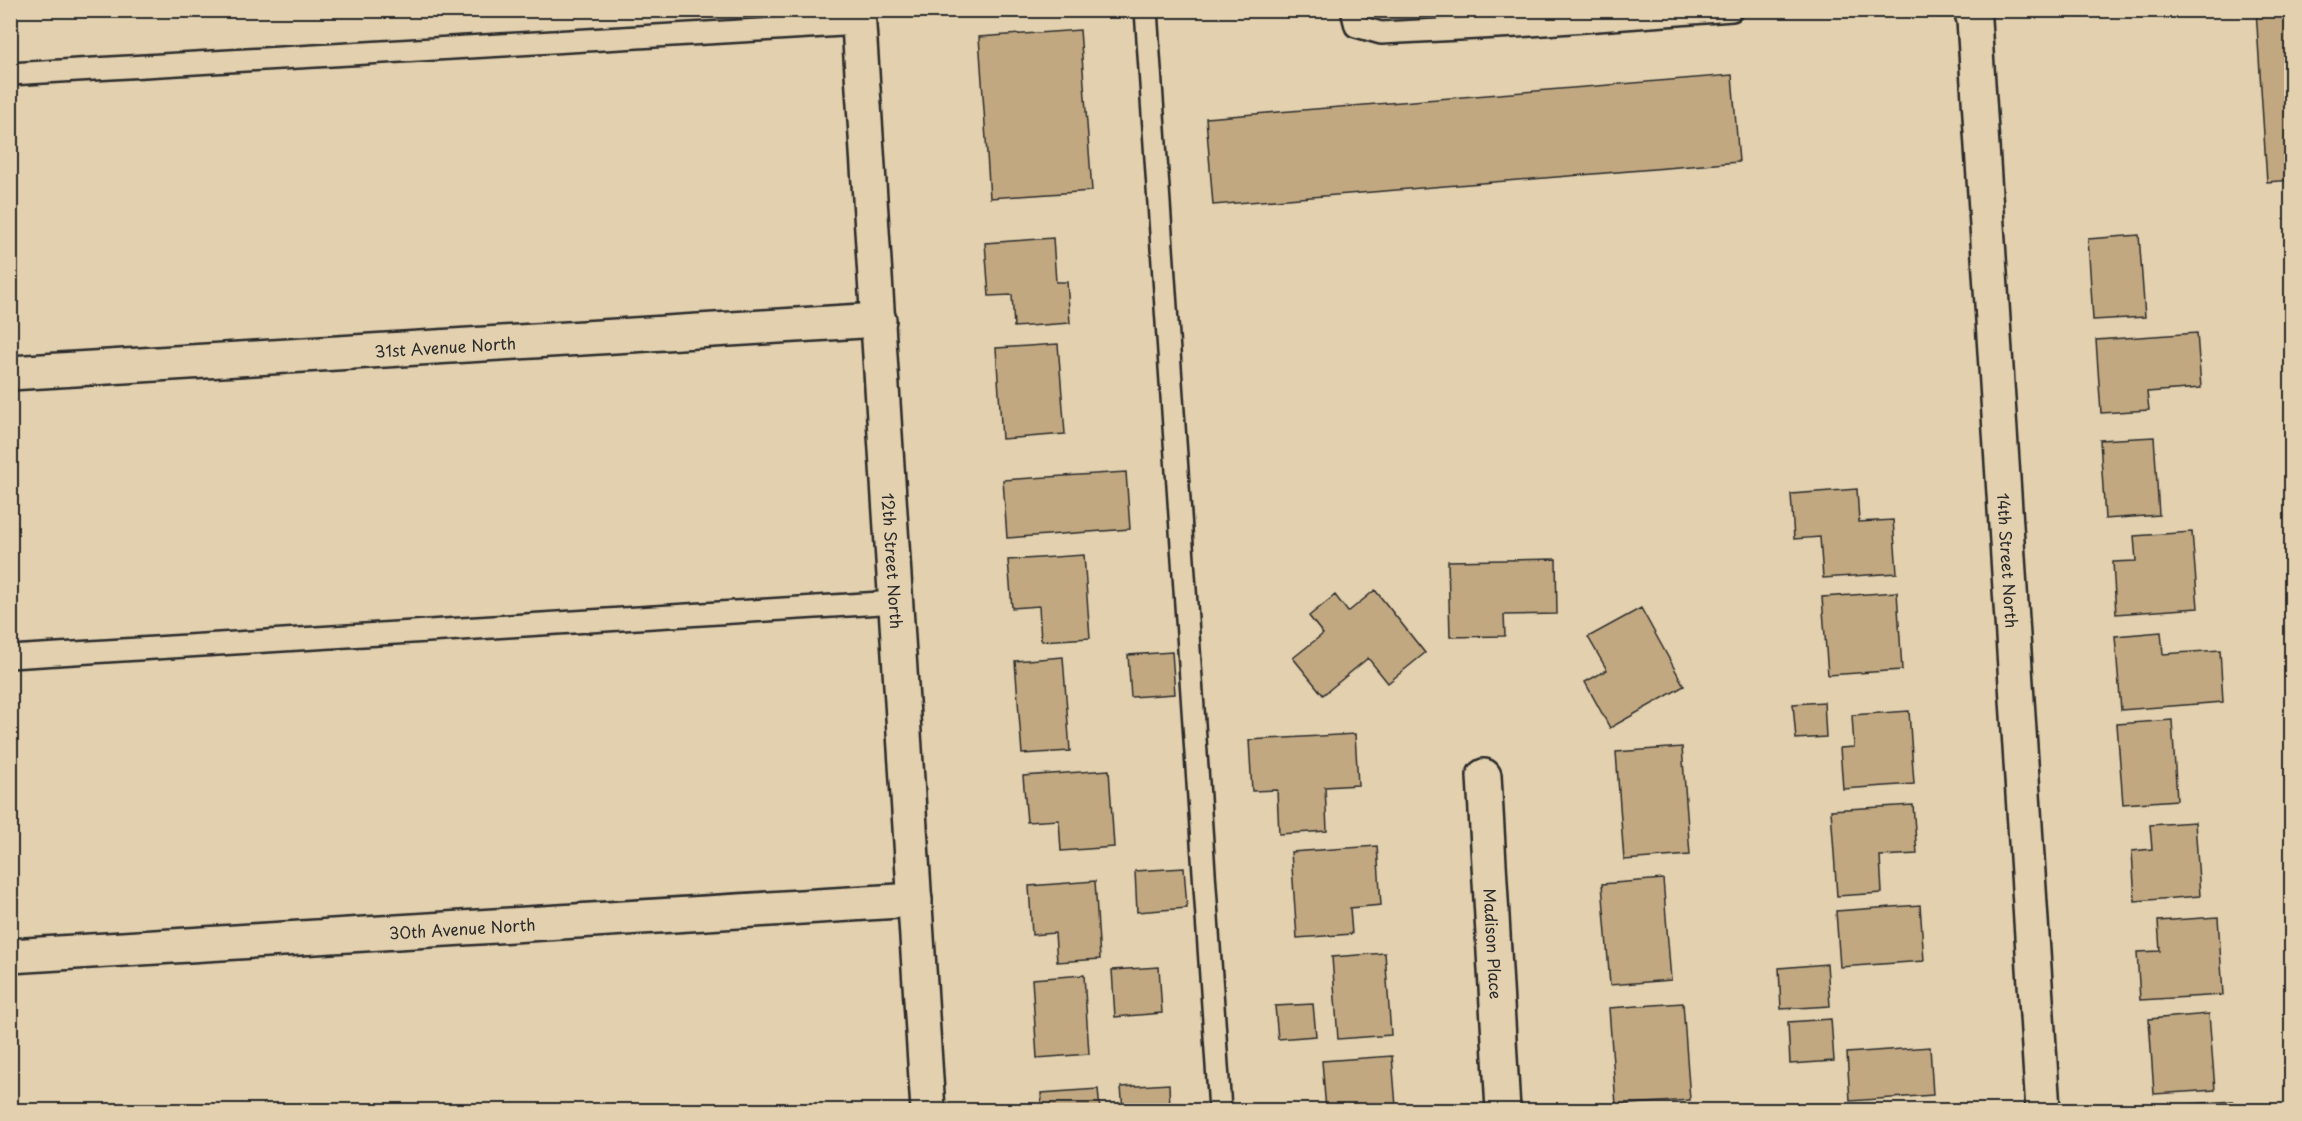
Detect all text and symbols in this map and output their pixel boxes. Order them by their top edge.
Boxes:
street label: 31st Avenue North [374,330,517,363]
street label: 12th Street North [877,492,909,630]
street label: 14th Street North [1992,492,2024,629]
street label: Madison Place [1478,888,1509,1000]
street label: 30th Avenue North [388,912,536,945]

